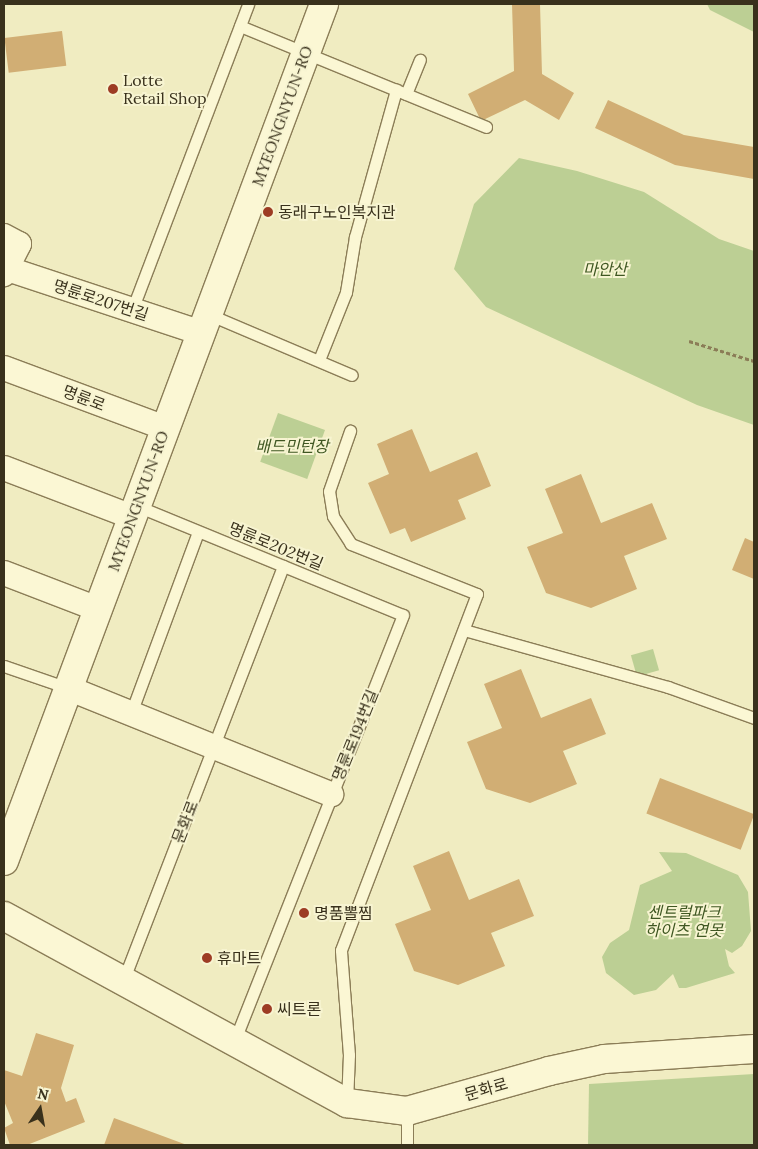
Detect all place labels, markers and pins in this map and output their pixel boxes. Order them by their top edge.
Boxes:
place label: Lotte Retail Shop [123,70,207,108]
marker: Lotte Retail Shop [107,83,119,95]
place label: 동래구노인복지관 [278,202,396,222]
marker: 동래구노인복지관 [262,206,274,218]
place label: 명품뽈찜 [314,903,373,923]
marker: 명품뽈찜 [298,907,310,919]
place label: 휴마트 [217,948,261,968]
marker: 휴마트 [201,952,213,964]
place label: 씨트론 [277,999,321,1019]
marker: 씨트론 [261,1003,273,1015]

